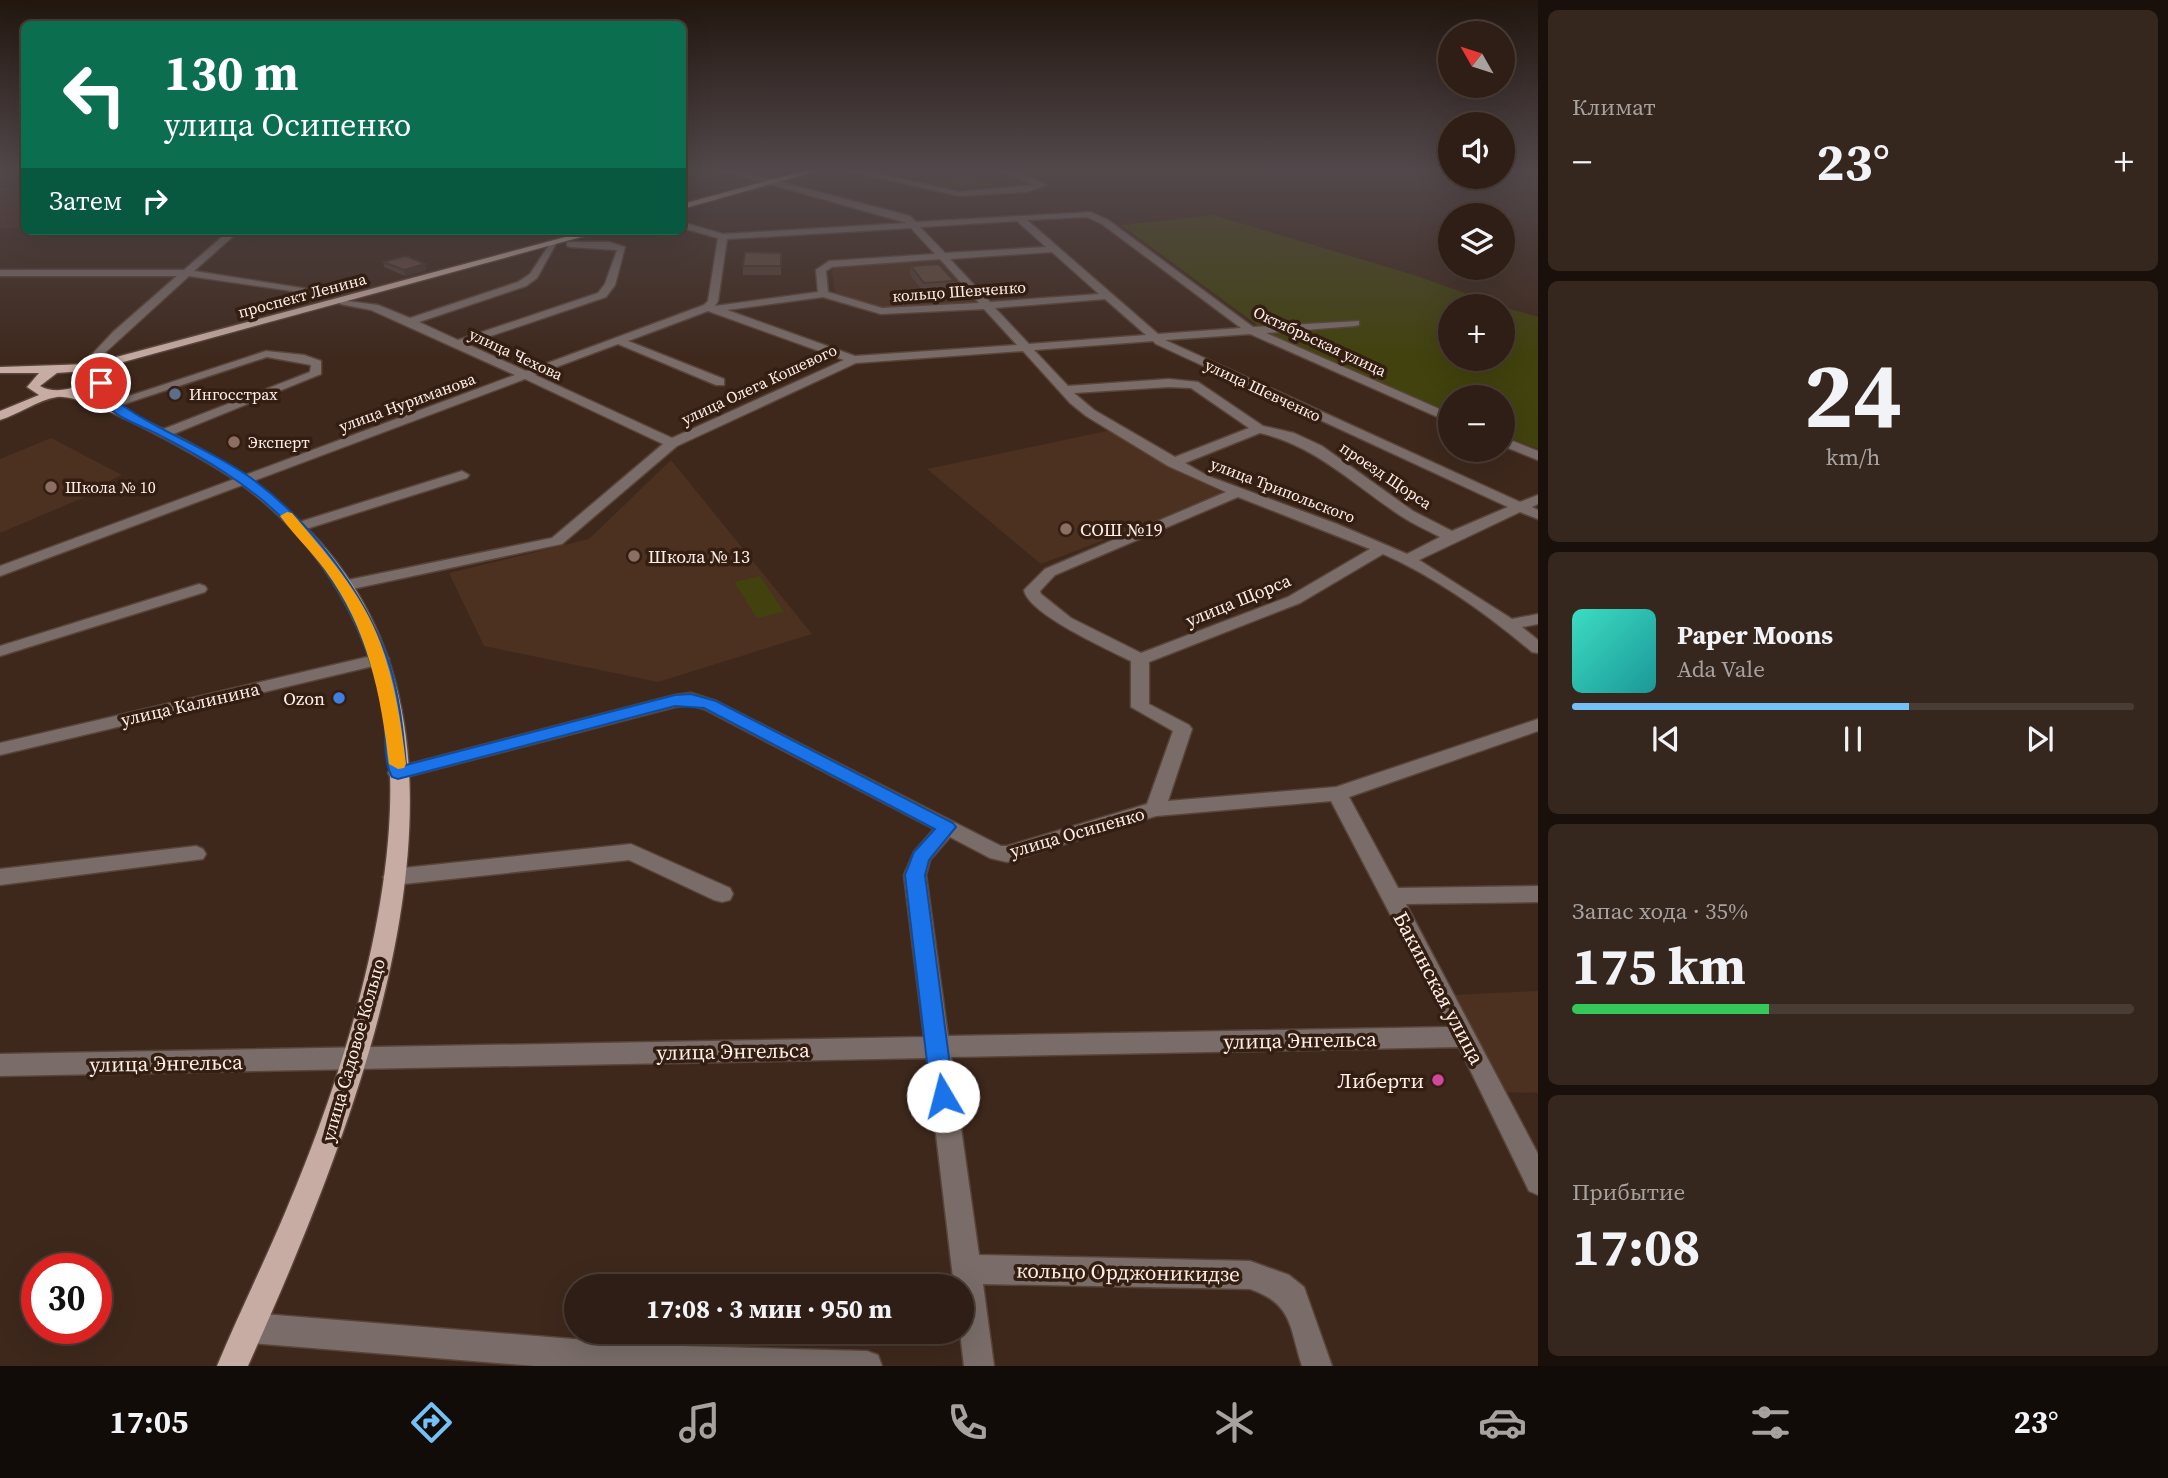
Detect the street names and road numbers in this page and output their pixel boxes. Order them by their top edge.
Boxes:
street label: проспект Ленина [235,267,370,323]
street label: кольцо Шевченко [891,275,1027,307]
street label: Октябрьская улица [1250,300,1391,382]
street label: улица Чехова [466,323,567,386]
street label: улица Олега Кошевого [678,338,841,430]
street label: улица Шевченко [1201,353,1325,427]
street label: улица Нуриманова [336,367,479,437]
street label: проезд Щорса [1336,436,1437,514]
street label: улица Трипольского [1207,452,1359,528]
street label: улица Щорса [1182,567,1295,632]
street label: улица Калинина [118,676,262,732]
street label: улица Осипенко [1007,801,1147,863]
street label: Бакинская улица [1386,906,1492,1070]
street label: улица Садовое Кольцо [315,955,391,1144]
street label: улица Энгельса [1223,1024,1377,1056]
street label: улица Энгельса [656,1035,810,1067]
street label: улица Энгельса [89,1047,243,1079]
street label: кольцо Орджоникидзе [1016,1256,1240,1288]

